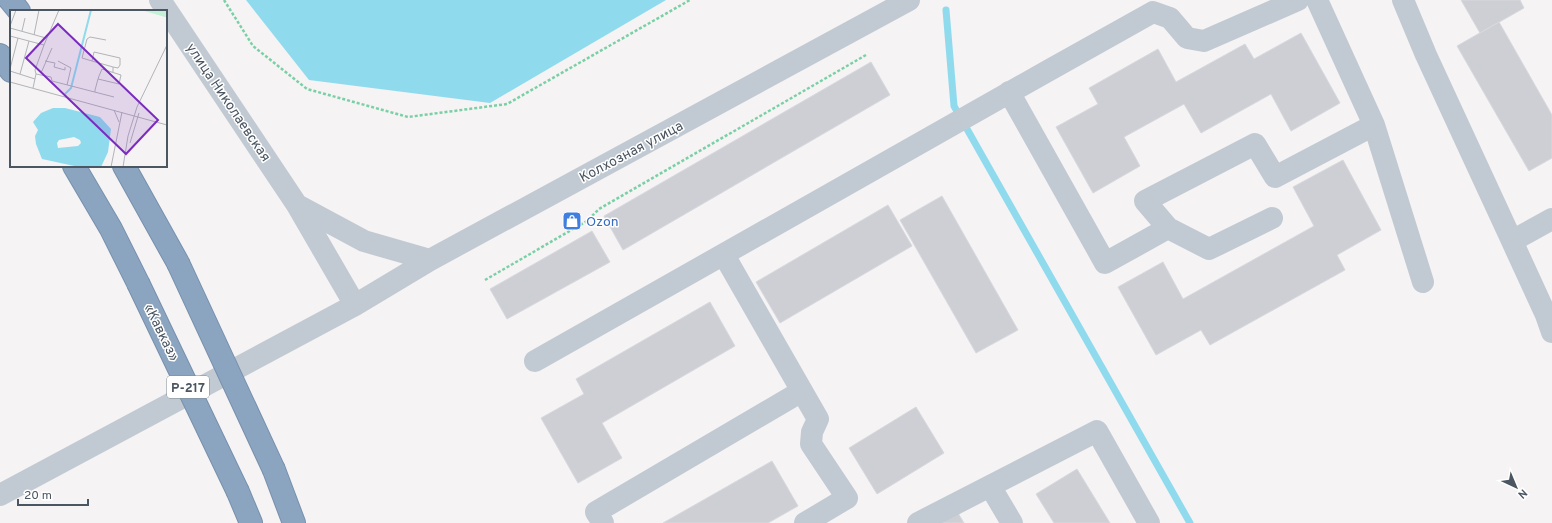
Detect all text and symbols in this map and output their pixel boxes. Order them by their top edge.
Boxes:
inset map [10,10,167,167]
street label: улица Николаевская [182,40,274,165]
street label: Колхозная улица [577,118,686,187]
shop icon: Ozon [561,210,583,232]
place label: Ozon [586,214,619,231]
street label: «Кавказ» [139,301,182,364]
road number: Р-217 [167,376,209,398]
north arrow [1496,467,1536,507]
scale bar [18,481,88,507]
text: N [1515,486,1530,501]
text: 20 m [24,488,52,504]

